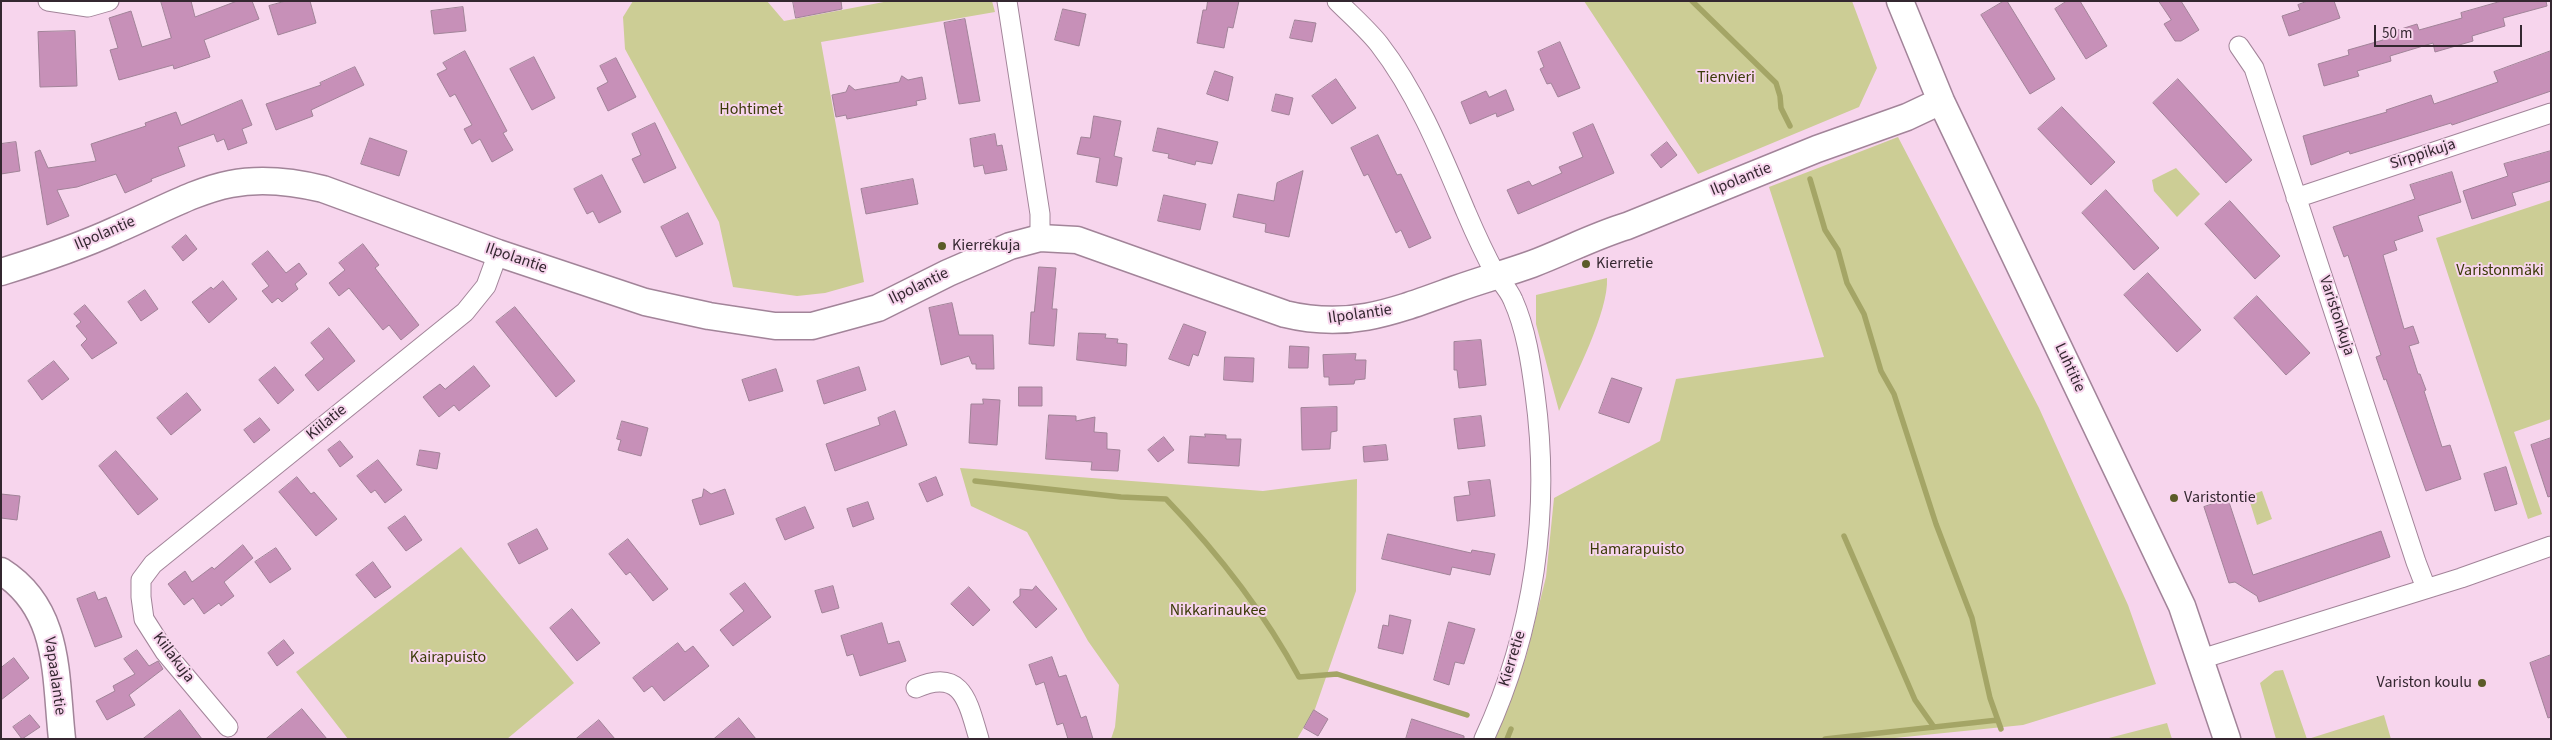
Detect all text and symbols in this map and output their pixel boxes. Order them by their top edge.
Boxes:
scale bar [2377,15,2524,47]
text: 50 m [2382,23,2412,44]
park label: Tienvieri [1697,68,1755,88]
park label: Hohtimet [719,100,783,120]
street label: Sirppikuja [2388,135,2458,175]
street label: Ilpolantie [1708,159,1774,201]
street label: Ilpolantie [72,213,138,255]
place label: Kierrekuja [952,236,1020,256]
street label: Ilpolantie [483,240,549,278]
marker: Kierrekuja [936,240,948,252]
place label: Kierretie [1596,254,1653,274]
marker: Kierretie [1580,258,1592,270]
park label: Varistonmäki [2456,261,2544,281]
street label: Ilpolantie [886,264,952,310]
street label: Varistonkuja [2314,274,2358,358]
street label: Ilpolantie [1327,301,1393,329]
street label: Luhtitie [2049,341,2089,395]
street label: Kiilatie [303,401,351,445]
place label: Varistontie [2184,488,2256,508]
marker: Varistontie [2168,492,2180,504]
park label: Hamarapuisto [1590,540,1684,560]
park label: Nikkarinaukee [1170,601,1266,621]
street label: Kiilakuja [148,629,198,687]
street label: Kierretie [1495,629,1531,689]
street label: Vapaalantie [39,636,69,716]
park label: Kairapuisto [410,648,486,668]
place label: Variston koulu [2377,673,2472,693]
marker: Variston koulu [2476,677,2488,689]

